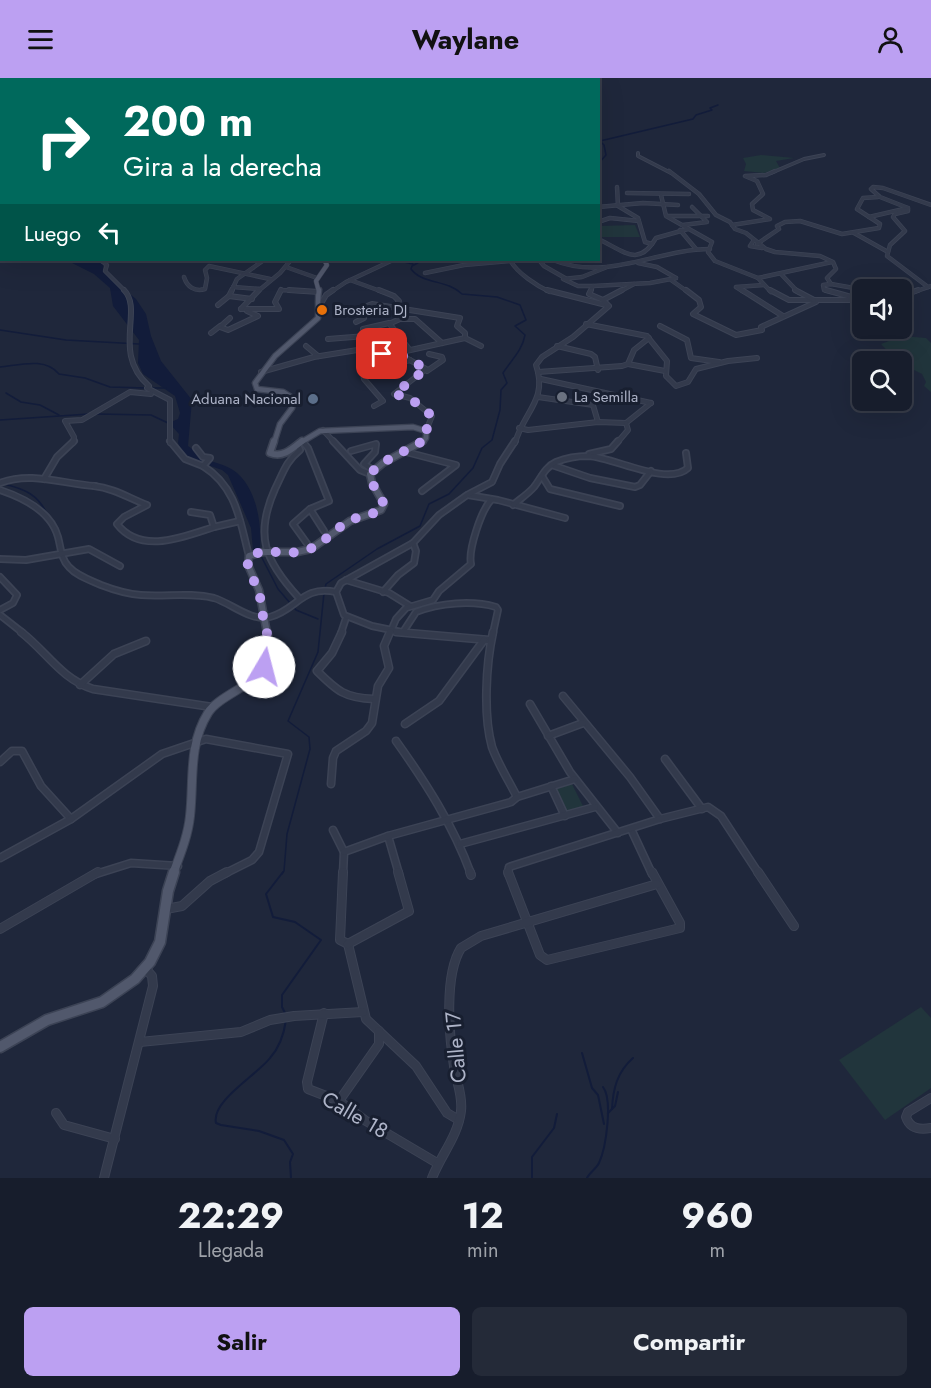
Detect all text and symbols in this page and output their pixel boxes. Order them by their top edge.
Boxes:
text: Waylane [412,20,519,59]
icon: menu [24,23,57,56]
icon: person [874,23,907,56]
text: 200 m [123,91,253,152]
icon: right [24,102,102,180]
text: Gira a la derecha [123,147,322,186]
icon: left [93,216,126,249]
text: Luego [24,217,81,249]
map controls [852,279,912,411]
button: sound [852,279,912,339]
place label: Brosteria DJ [334,299,407,321]
marker: Brosteria DJ [315,303,329,317]
pin [356,328,407,379]
icon: arrive [365,337,398,370]
button: search [852,351,912,411]
place label: La Semilla [574,386,638,408]
place label: Aduana Nacional [191,388,301,410]
marker: La Semilla [555,390,569,404]
marker: Aduana Nacional [306,392,320,406]
position arrow [232,635,296,699]
street label: Calle 17 [438,1010,474,1084]
street label: Calle 18 [316,1084,394,1146]
text: 22:29 [178,1189,284,1241]
text: 12 [462,1189,504,1241]
text: 960 [681,1189,753,1241]
text: Llegada [198,1236,264,1265]
text: min [467,1236,498,1265]
text: m [710,1236,725,1265]
button: Salir [24,1307,460,1376]
button: Compartir [472,1307,907,1376]

